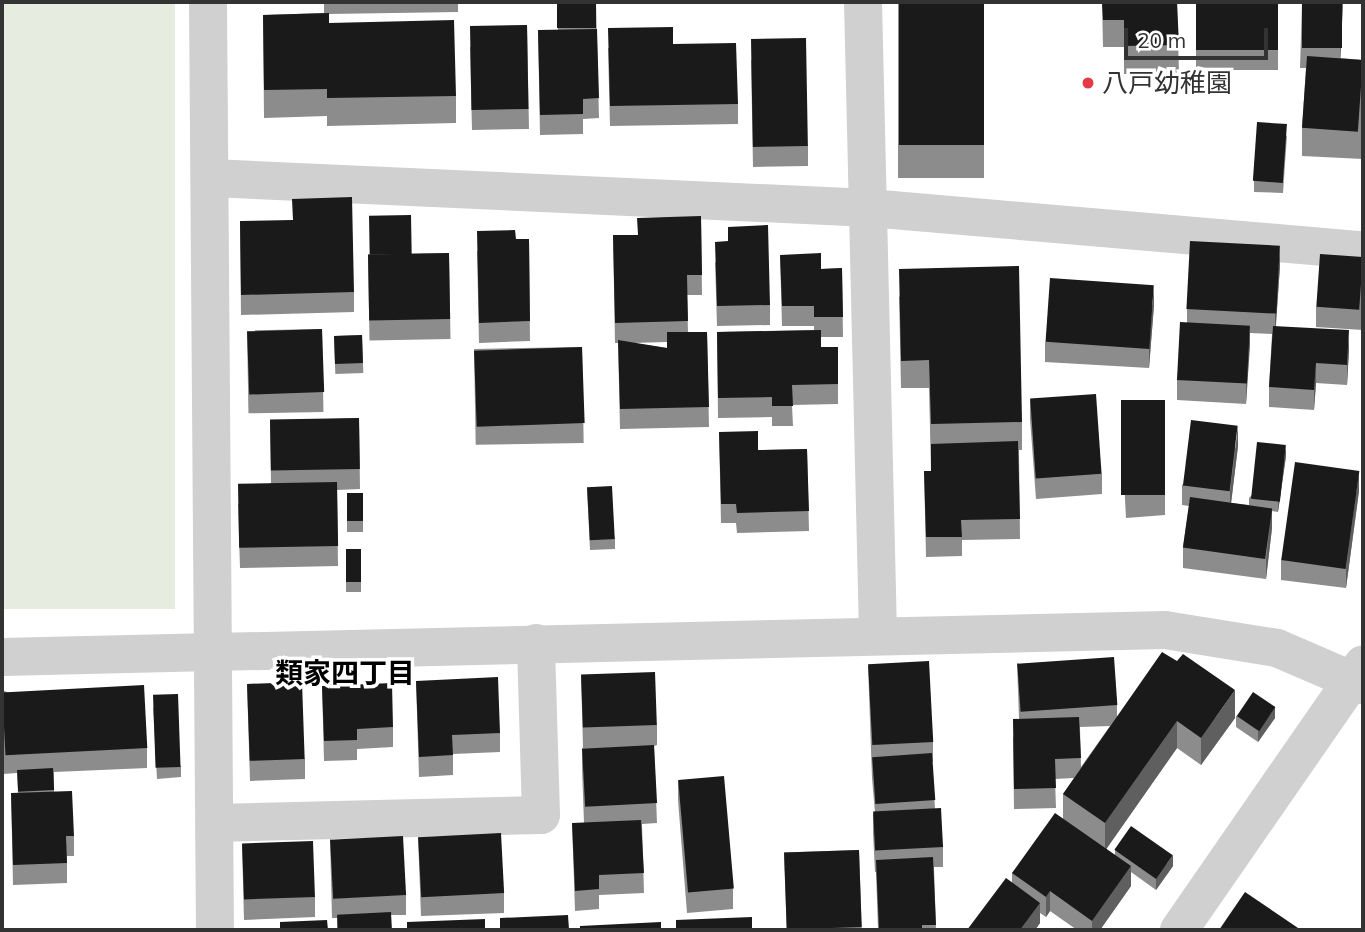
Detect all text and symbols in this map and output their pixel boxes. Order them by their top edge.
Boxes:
scale bar [1127,14,1270,58]
text: 20 m [1137,27,1186,53]
place label: 八戸幼稚園 [1102,67,1232,99]
marker: 八戸幼稚園 [1080,75,1096,91]
district label: 類家四丁目 [275,656,415,690]

